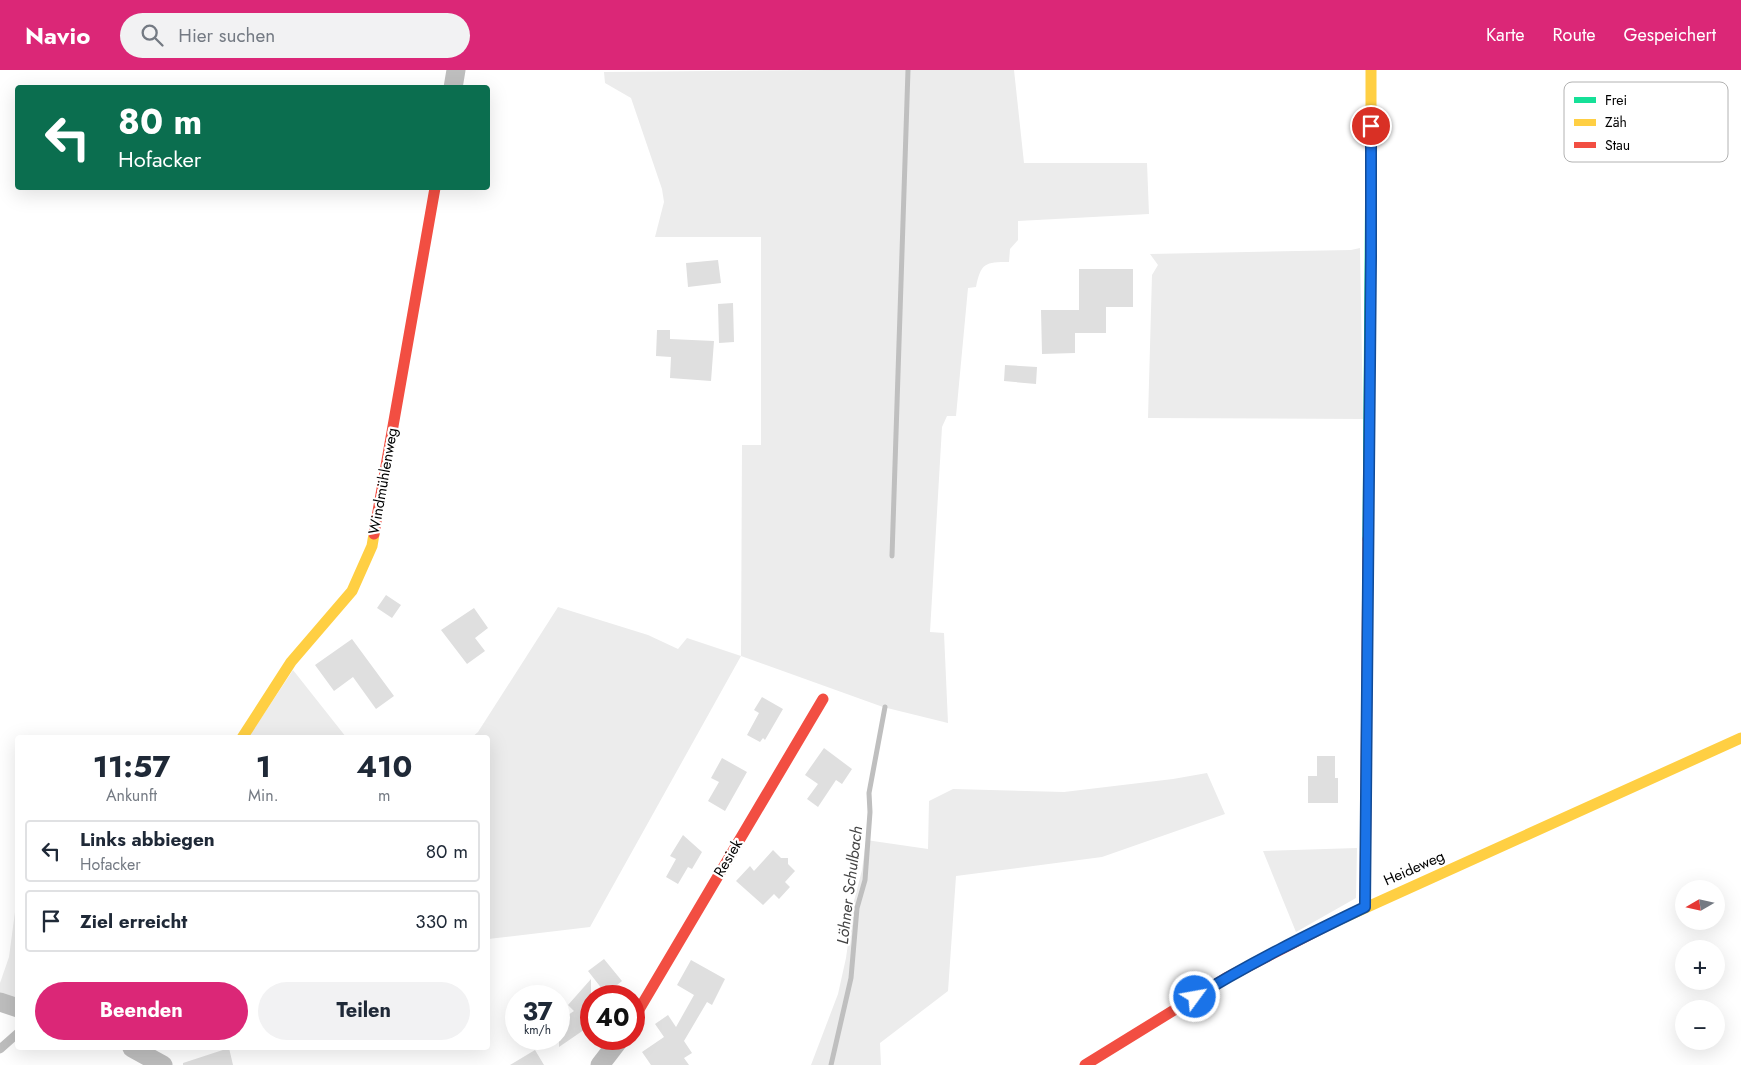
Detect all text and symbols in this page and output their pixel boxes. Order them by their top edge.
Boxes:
search box [120,13,470,58]
text: Navio [25,18,90,53]
icon: search [138,21,166,49]
text: Hier suchen [178,22,275,49]
text: Karte [1486,22,1525,48]
text: Route [1553,22,1595,48]
text: Gespeichert [1623,22,1716,48]
legend [1564,82,1728,162]
text: Frei [1605,90,1627,110]
text: 80 m [118,97,202,147]
icon: left [35,105,100,170]
pin [1350,105,1392,147]
icon: arrive [1357,112,1385,140]
text: Zäh [1605,112,1627,132]
text: Stau [1605,135,1630,155]
text: Hofacker [118,143,201,175]
street label: Windmühlenweg [363,426,403,536]
text: 11:57 [93,745,170,788]
text: 1 [256,745,271,788]
text: 410 [356,745,412,788]
text: Ankunft [106,784,157,807]
text: Min. [248,784,278,807]
text: m [378,784,390,807]
water label: Löhner Schulbach [831,825,868,946]
text: Links abbiegen [80,826,215,853]
street label: Resiek [708,835,748,881]
icon: left [37,837,65,865]
text: 80 m [426,838,468,865]
street label: Heideweg [1380,845,1448,891]
text: Hofacker [80,853,141,876]
north arrow [1675,880,1725,930]
map controls [1675,880,1725,1050]
icon: arrive [37,907,65,935]
text: Ziel erreicht [80,908,187,935]
text: 330 m [415,908,468,935]
button: + [1675,940,1725,990]
position arrow [1168,970,1220,1022]
button: Beenden [35,982,248,1040]
button: Teilen [258,982,470,1040]
speed limit sign: 40 [580,985,645,1050]
text: 37 [522,993,553,1029]
button: − [1675,1000,1725,1050]
text: km/h [524,1021,551,1039]

